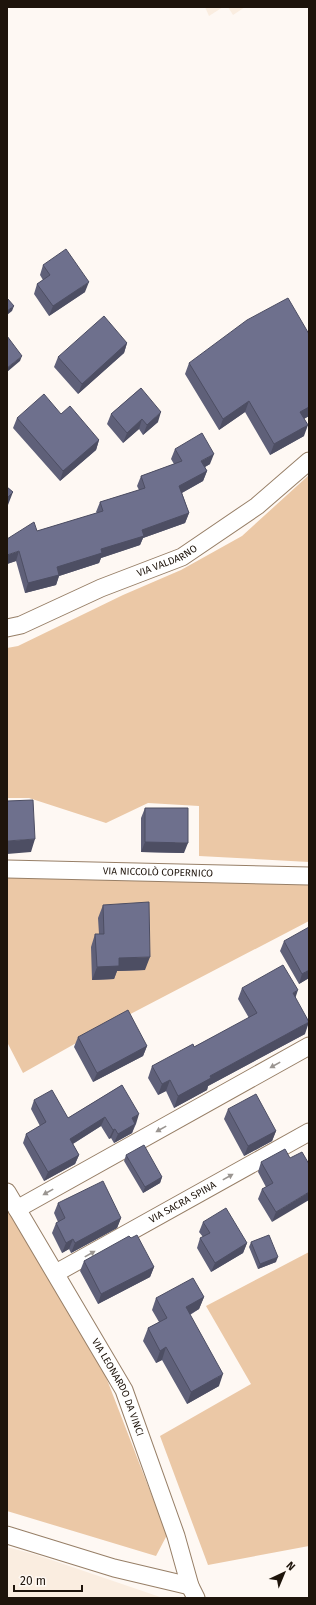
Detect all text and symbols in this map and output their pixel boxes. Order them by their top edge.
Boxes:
street label: VIA VALDARNO [135,542,200,580]
street label: VIA NICCOLÒ COPERNICO [103,864,213,880]
one-way arrow [269,1062,281,1069]
one-way arrow [156,1125,167,1132]
one-way arrow [222,1173,234,1180]
street label: VIA SACRA SPINA [147,1179,218,1226]
one-way arrow [42,1189,54,1196]
one-way arrow [84,1250,96,1257]
street label: VIA LEONARDO DA VINCI [89,1336,146,1438]
north arrow [264,1553,304,1593]
text: N [283,1559,298,1573]
scale bar [14,1567,82,1593]
text: 20 m [20,1574,46,1588]

